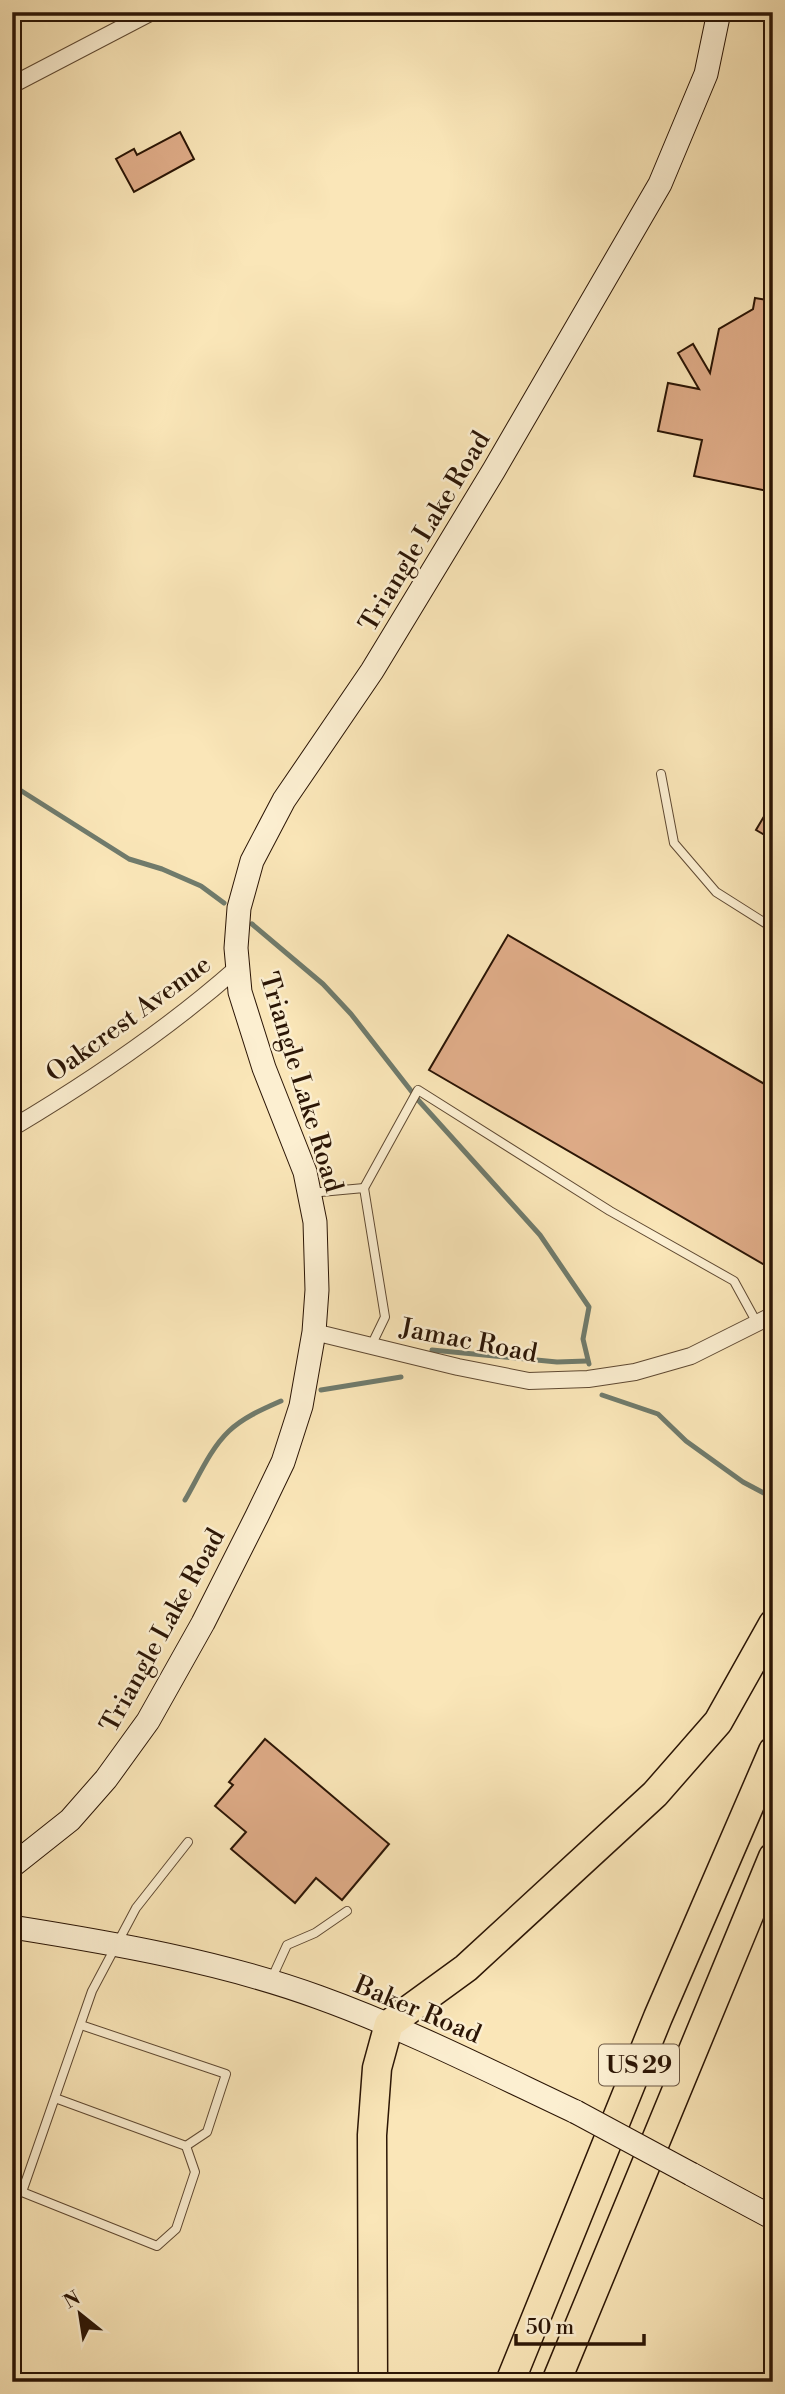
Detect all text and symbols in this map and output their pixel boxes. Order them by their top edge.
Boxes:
street label: Triangle Lake Road [352,425,497,638]
street label: Oakcrest Avenue [40,948,217,1089]
street label: Triangle Lake Road [252,968,350,1196]
street label: Jamac Road [397,1312,540,1370]
street label: Triangle Lake Road [94,1523,232,1738]
street label: Baker Road [348,1968,486,2051]
road number: US 29 [599,2044,679,2086]
north arrow [46,2278,116,2348]
text: N [59,2286,85,2314]
scale bar [516,2303,643,2347]
text: 50 m [526,2315,574,2341]

